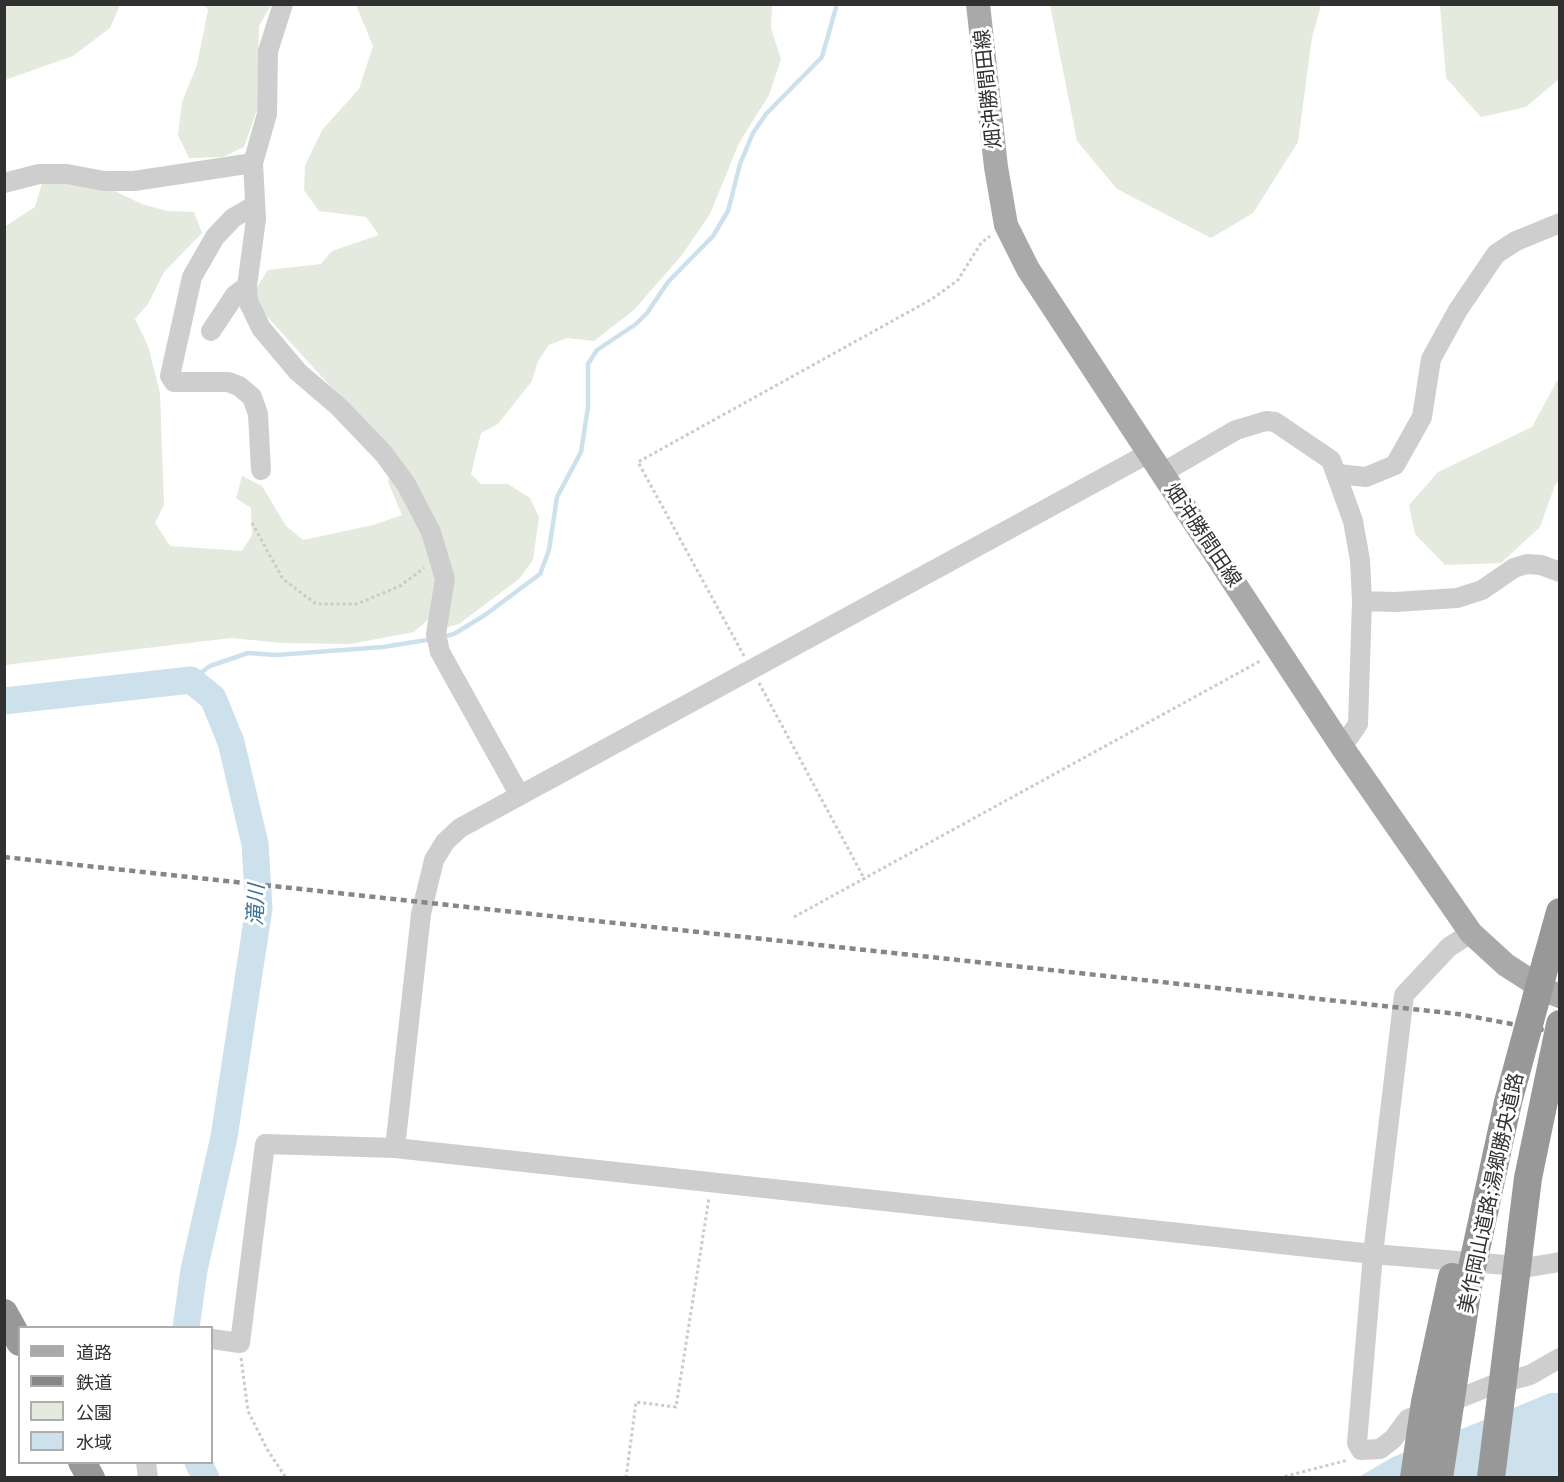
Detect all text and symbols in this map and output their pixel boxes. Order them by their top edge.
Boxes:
street label: 畑沖勝間田線 [970,28,1006,150]
street label: 畑沖勝間田線 [1160,479,1246,591]
water label: 滝川 [243,884,269,926]
street label: 美作岡山道路;湯郷勝央道路 [1454,1071,1528,1315]
legend [18,1326,213,1464]
text: 道路 [76,1341,112,1363]
text: 鉄道 [76,1371,112,1393]
text: 公園 [76,1401,112,1423]
text: 水域 [76,1431,112,1453]

